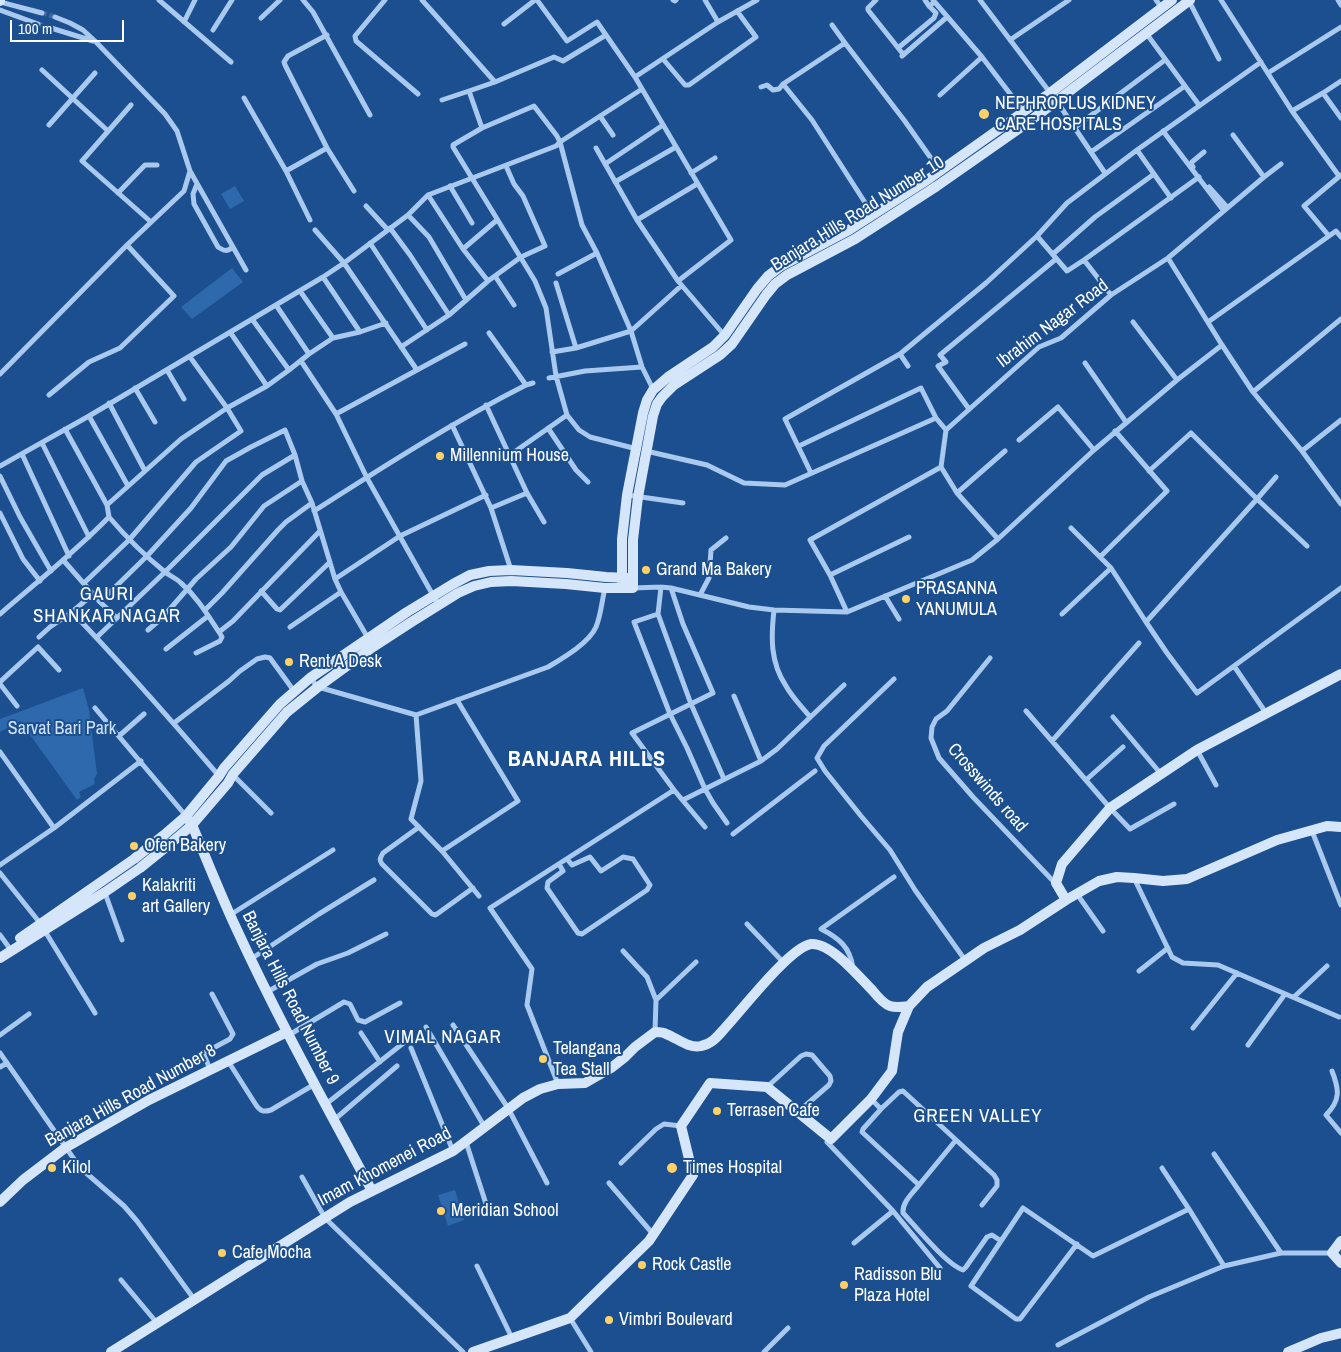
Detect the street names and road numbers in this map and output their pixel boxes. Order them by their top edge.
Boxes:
street label: Banjara Hills Road Number 10 [767,152,949,276]
street label: Ibrahim Nagar Road [993,275,1113,373]
street label: Crosswinds road [943,739,1031,837]
street label: Banjara Hills Road Number 9 [237,908,343,1088]
street label: Banjara Hills Road Number 8 [42,1040,220,1152]
street label: Imam Khomenei Road [315,1123,455,1211]

